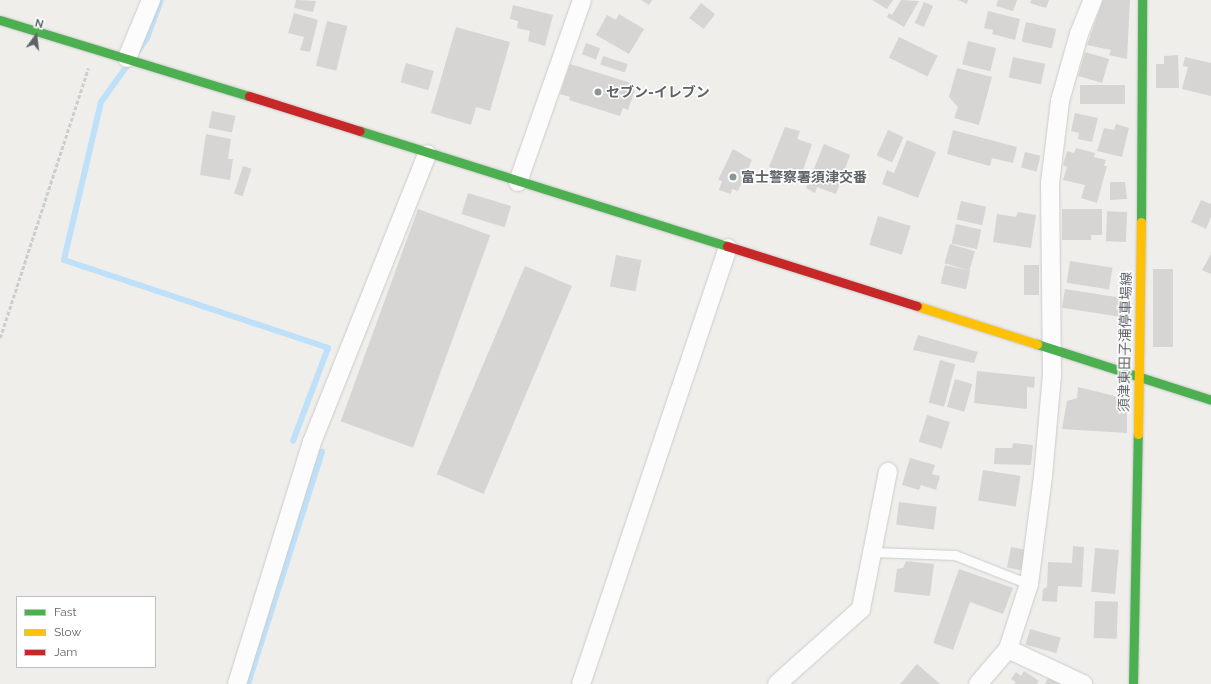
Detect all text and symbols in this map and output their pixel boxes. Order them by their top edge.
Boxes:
north arrow [16,16,56,56]
text: N [33,17,45,31]
place label: セブン-イレブン [606,84,710,100]
marker: セブン-イレブン [593,87,603,97]
place label: 富士警察署須津交番 [741,169,867,185]
marker: 富士警察署須津交番 [728,172,738,182]
street label: 須津東田子浦停車場線 [1115,272,1135,412]
legend [16,596,156,668]
text: Fast [54,605,77,619]
text: Slow [54,625,81,639]
text: Jam [54,645,77,659]

